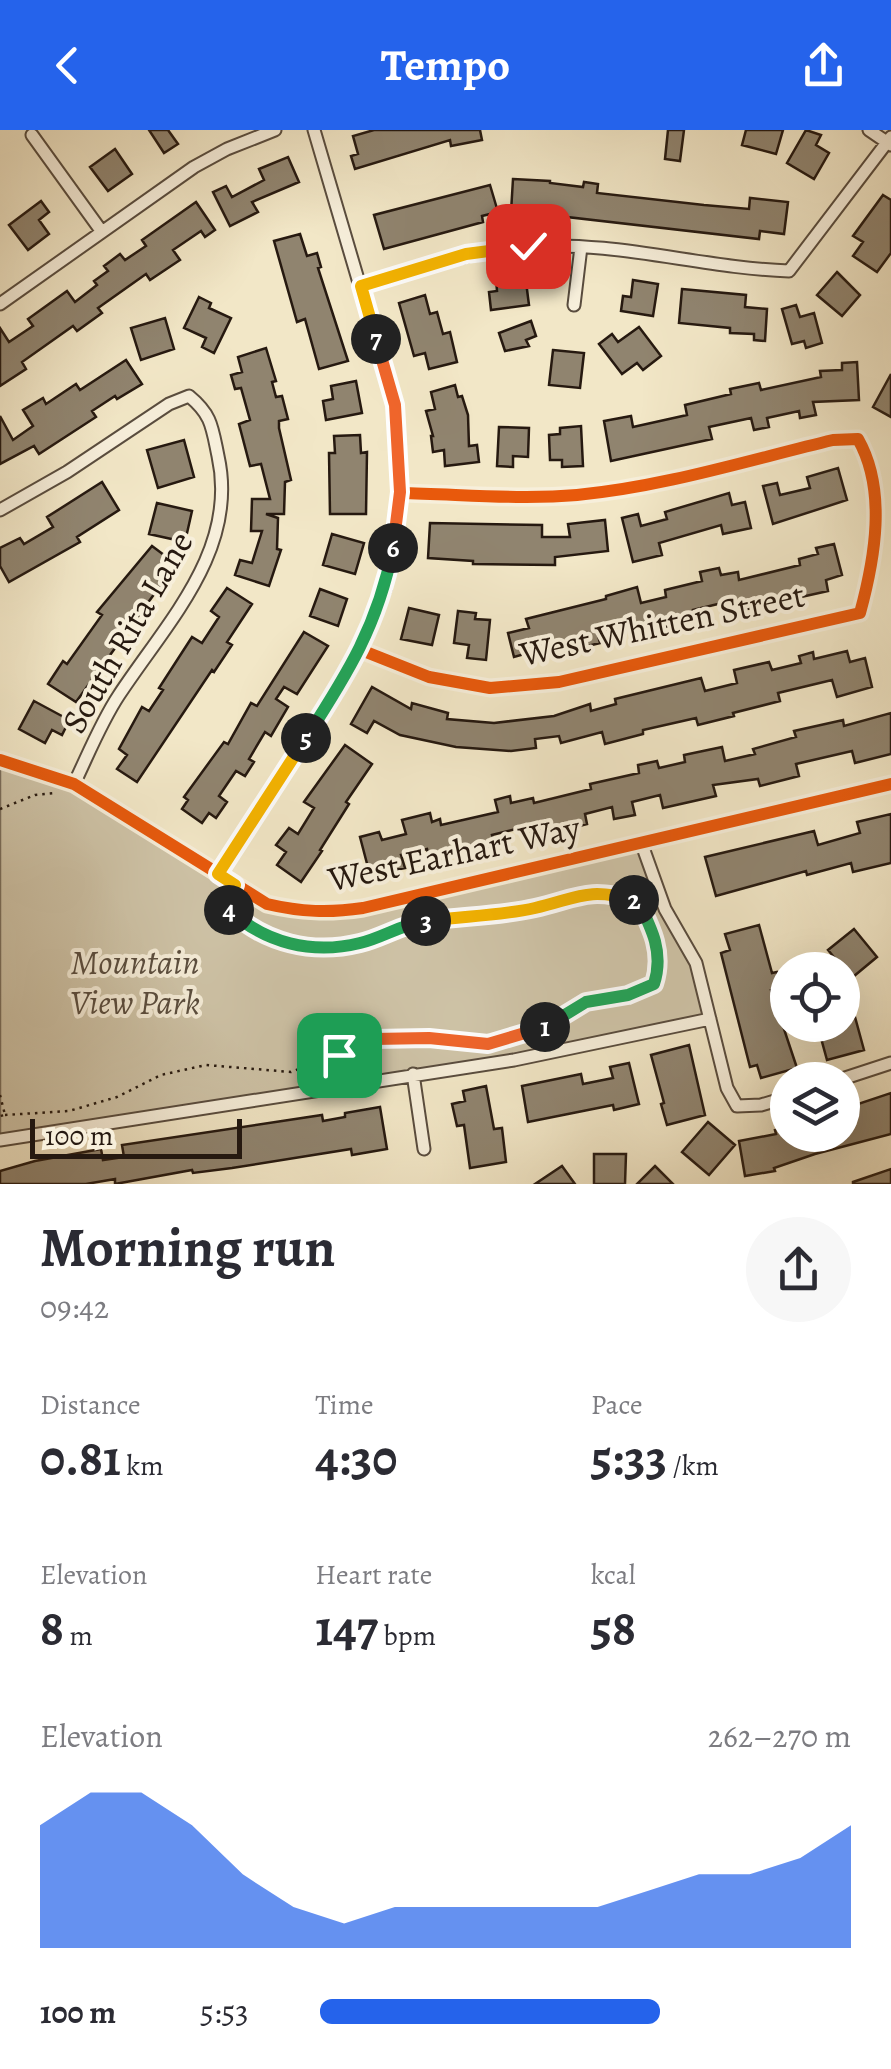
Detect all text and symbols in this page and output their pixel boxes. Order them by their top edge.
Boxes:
text: Tempo [381,34,510,96]
icon: back [40,38,95,93]
icon: share [796,38,851,93]
pin [486,204,571,289]
icon: check [501,219,556,274]
pin: 7 [351,314,401,364]
text: 7 [370,320,382,358]
street label: South Rita Lane [50,522,204,742]
pin: 6 [368,523,418,573]
text: 6 [386,529,400,567]
street label: West Whitten Street [514,570,809,678]
pin: 5 [281,713,331,763]
text: 5 [300,719,312,757]
street label: West Earhart Way [323,803,585,903]
pin: 2 [609,875,659,925]
text: 2 [627,881,641,919]
pin: 4 [204,885,254,935]
text: 4 [222,891,236,929]
pin: 3 [401,896,451,946]
text: 3 [420,902,432,940]
park label: Mountain View Park [70,938,200,1026]
map controls [770,952,860,1152]
button: locate [770,952,860,1042]
pin: 1 [520,1002,570,1052]
text: 1 [540,1008,550,1046]
pin [297,1013,382,1098]
icon: arrive [312,1028,367,1083]
button: layers [770,1062,860,1152]
scale bar [30,1114,242,1158]
text: 100 m [45,1117,113,1155]
text: Morning run [40,1210,335,1285]
button: share [746,1217,851,1322]
text: 09:42 [40,1285,109,1329]
text: Distance [40,1386,140,1424]
text: Time [315,1386,374,1424]
text: Pace [591,1386,643,1424]
text: 0.81 [40,1424,121,1492]
text: 4:30 [315,1424,397,1492]
text: 5:33 [591,1424,667,1492]
text: km [121,1447,164,1485]
text: /km [667,1447,719,1485]
text: Elevation [40,1556,147,1594]
text: Heart rate [315,1556,432,1594]
text: kcal [591,1556,636,1594]
text: 8 [40,1594,64,1662]
text: 147 [315,1594,378,1662]
text: 58 [591,1594,636,1662]
text: m [64,1617,93,1655]
text: bpm [378,1617,436,1655]
text: Elevation [40,1714,163,1758]
text: 262–270 m [708,1714,851,1758]
text: 100 m [40,1990,116,2034]
text: 5:53 [200,1990,248,2034]

